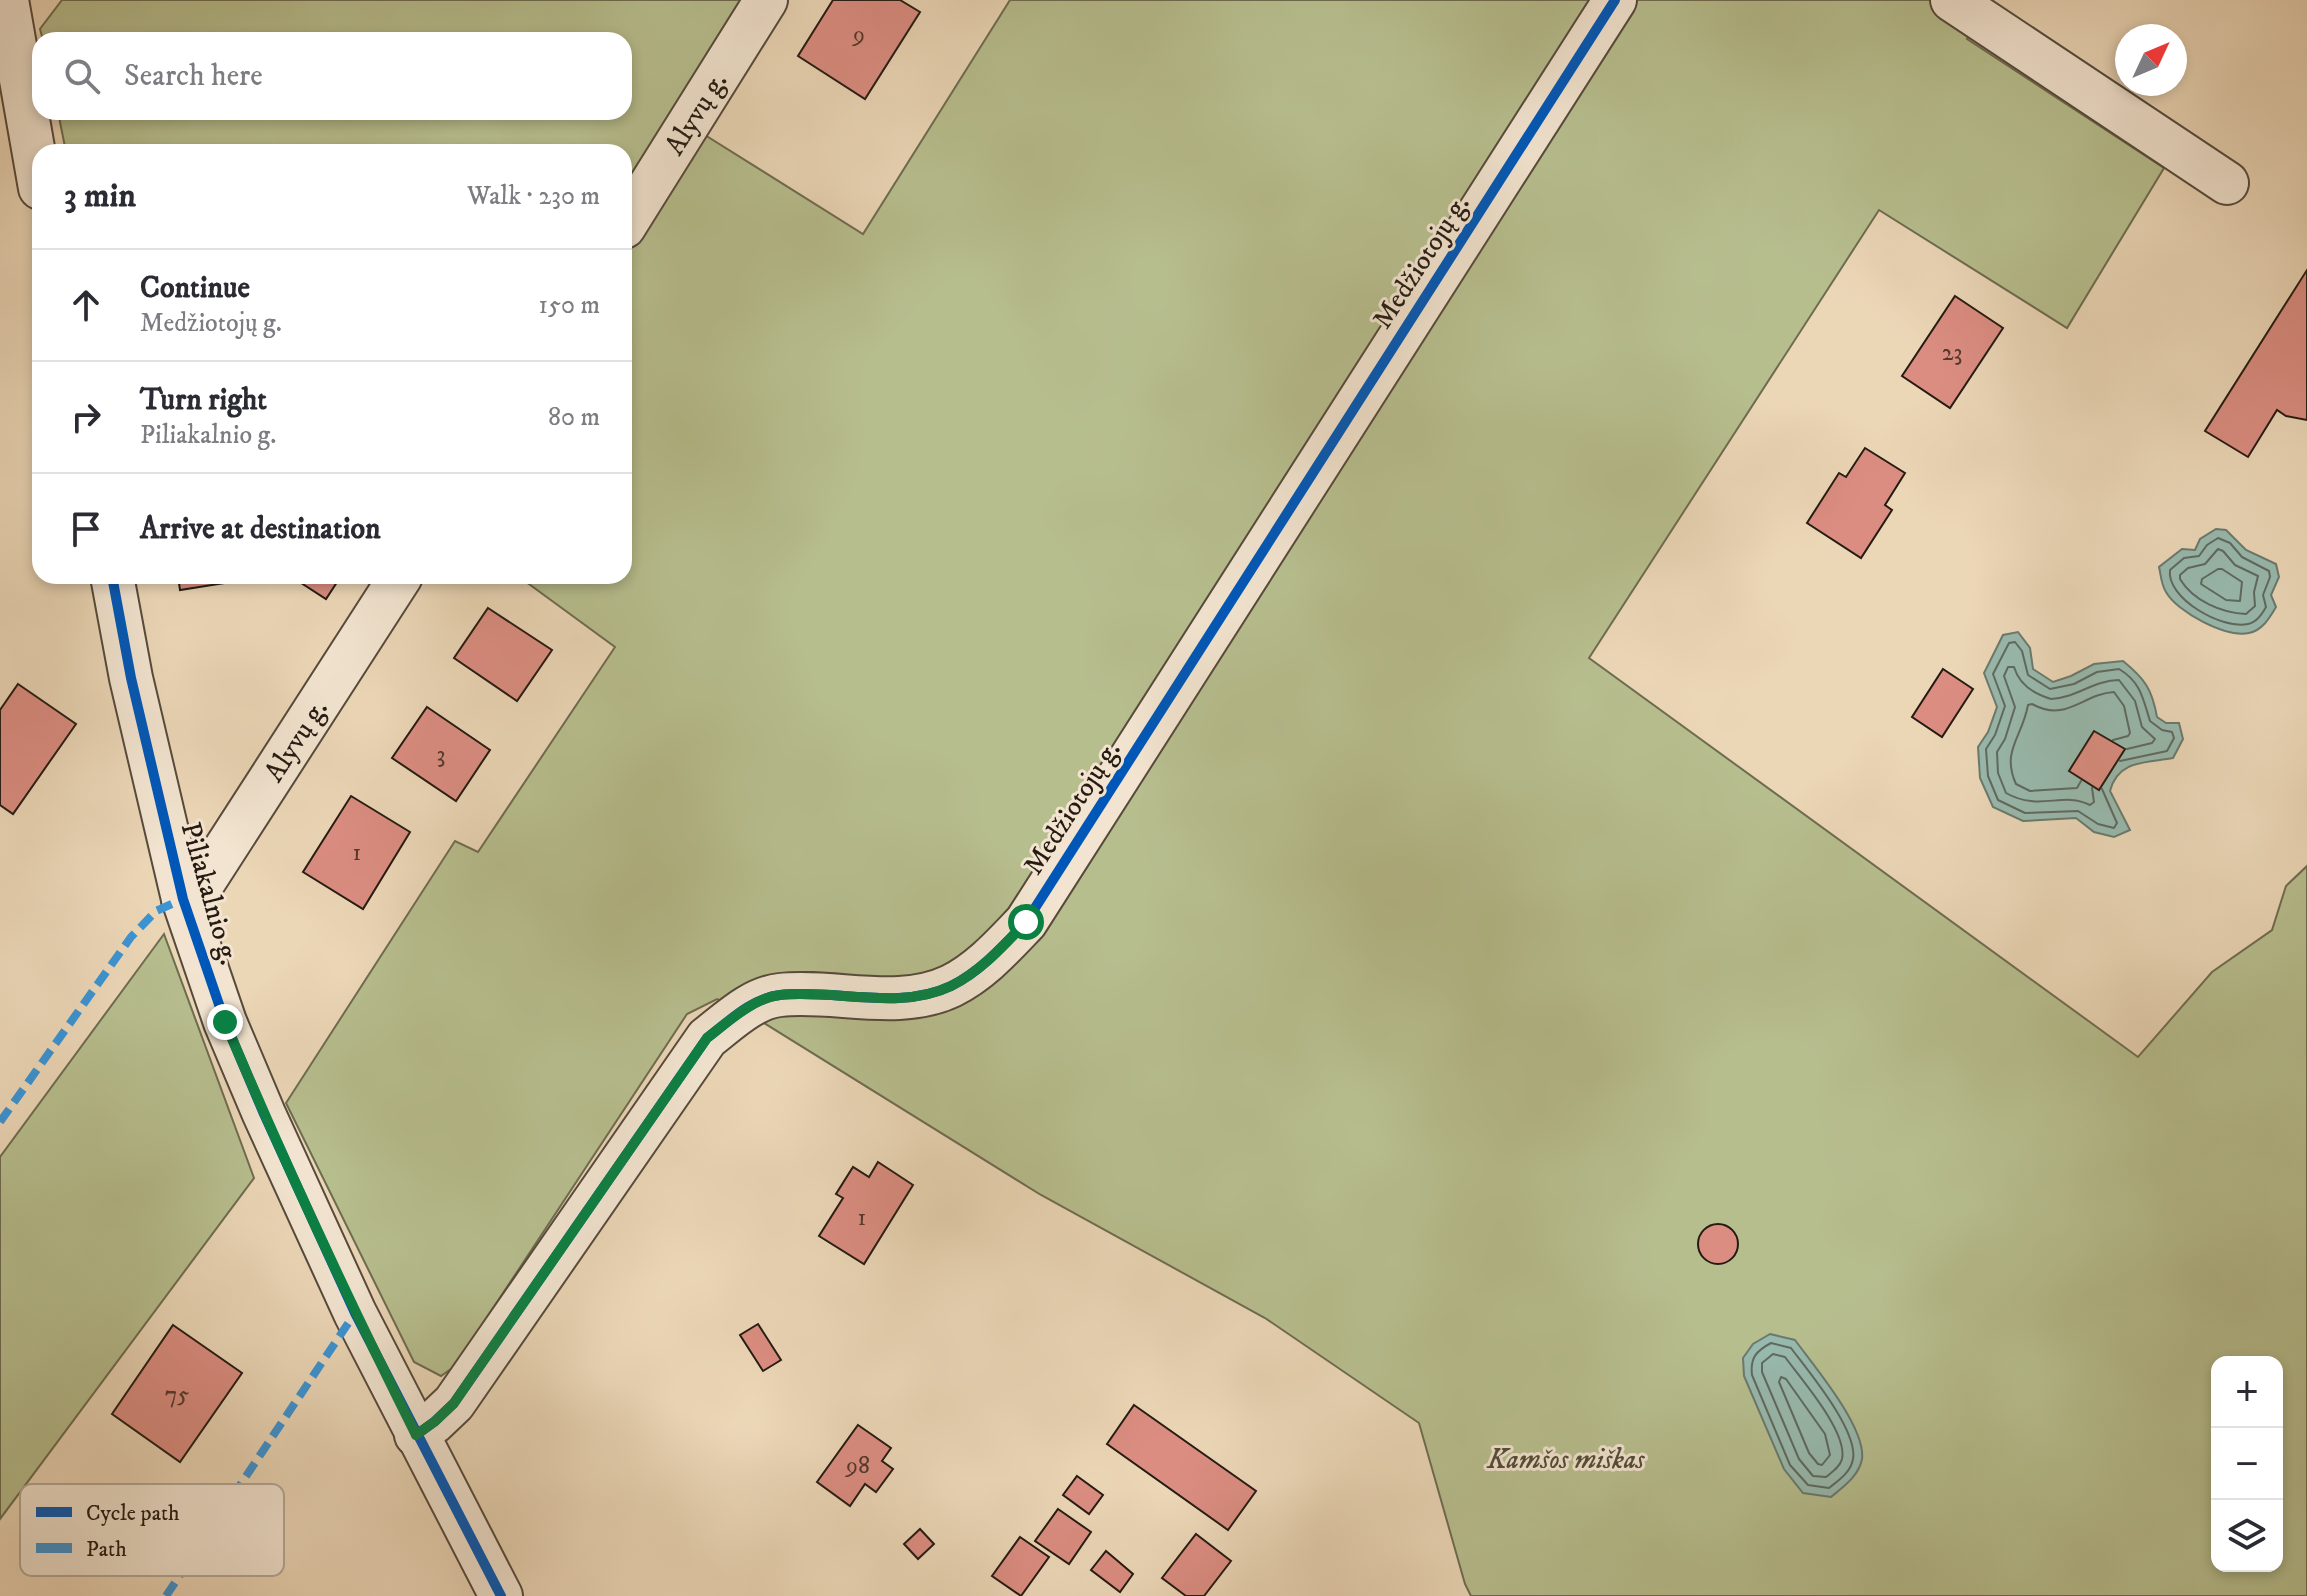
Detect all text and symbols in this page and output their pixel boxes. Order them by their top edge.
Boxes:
house number: 9 [852,20,865,50]
north arrow [2115,24,2187,96]
search box [32,32,632,120]
icon: search [60,54,104,98]
text: Search here [124,58,263,95]
street label: Alyvų g. [657,66,735,162]
text: 3 min [64,175,136,217]
text: Walk · 230 m [467,180,600,213]
street label: Medžiotojų g. [1365,188,1478,335]
text: Continue [140,270,250,307]
icon: ahead [64,283,108,327]
text: 150 m [539,289,600,322]
text: Medžiotojų g. [140,307,282,340]
house number: 23 [1942,338,1962,368]
text: Turn right [140,382,267,419]
icon: right [64,395,108,439]
text: 80 m [548,401,600,434]
text: Piliakalnio g. [140,419,276,452]
icon: arrive [64,507,108,551]
text: Arrive at destination [140,511,381,548]
street label: Alyvų g. [257,693,336,789]
street label: Medžiotojų g. [1016,734,1129,881]
house number: 3 [437,740,445,770]
street label: Piliakalnio g. [172,818,247,969]
house number: 1 [353,838,361,868]
route start [1008,904,1044,940]
route end [207,1004,243,1040]
house number: 1 [858,1203,866,1233]
map controls [2211,1356,2283,1572]
button: + [2211,1356,2283,1428]
house number: 75 [165,1380,189,1410]
button: − [2211,1428,2283,1500]
park label: Kamšos miškas [1486,1442,1645,1477]
house number: 98 [845,1451,870,1481]
legend [20,1484,284,1576]
text: Cycle path [86,1500,180,1527]
button: layers [2211,1500,2283,1572]
text: Path [86,1536,127,1563]

